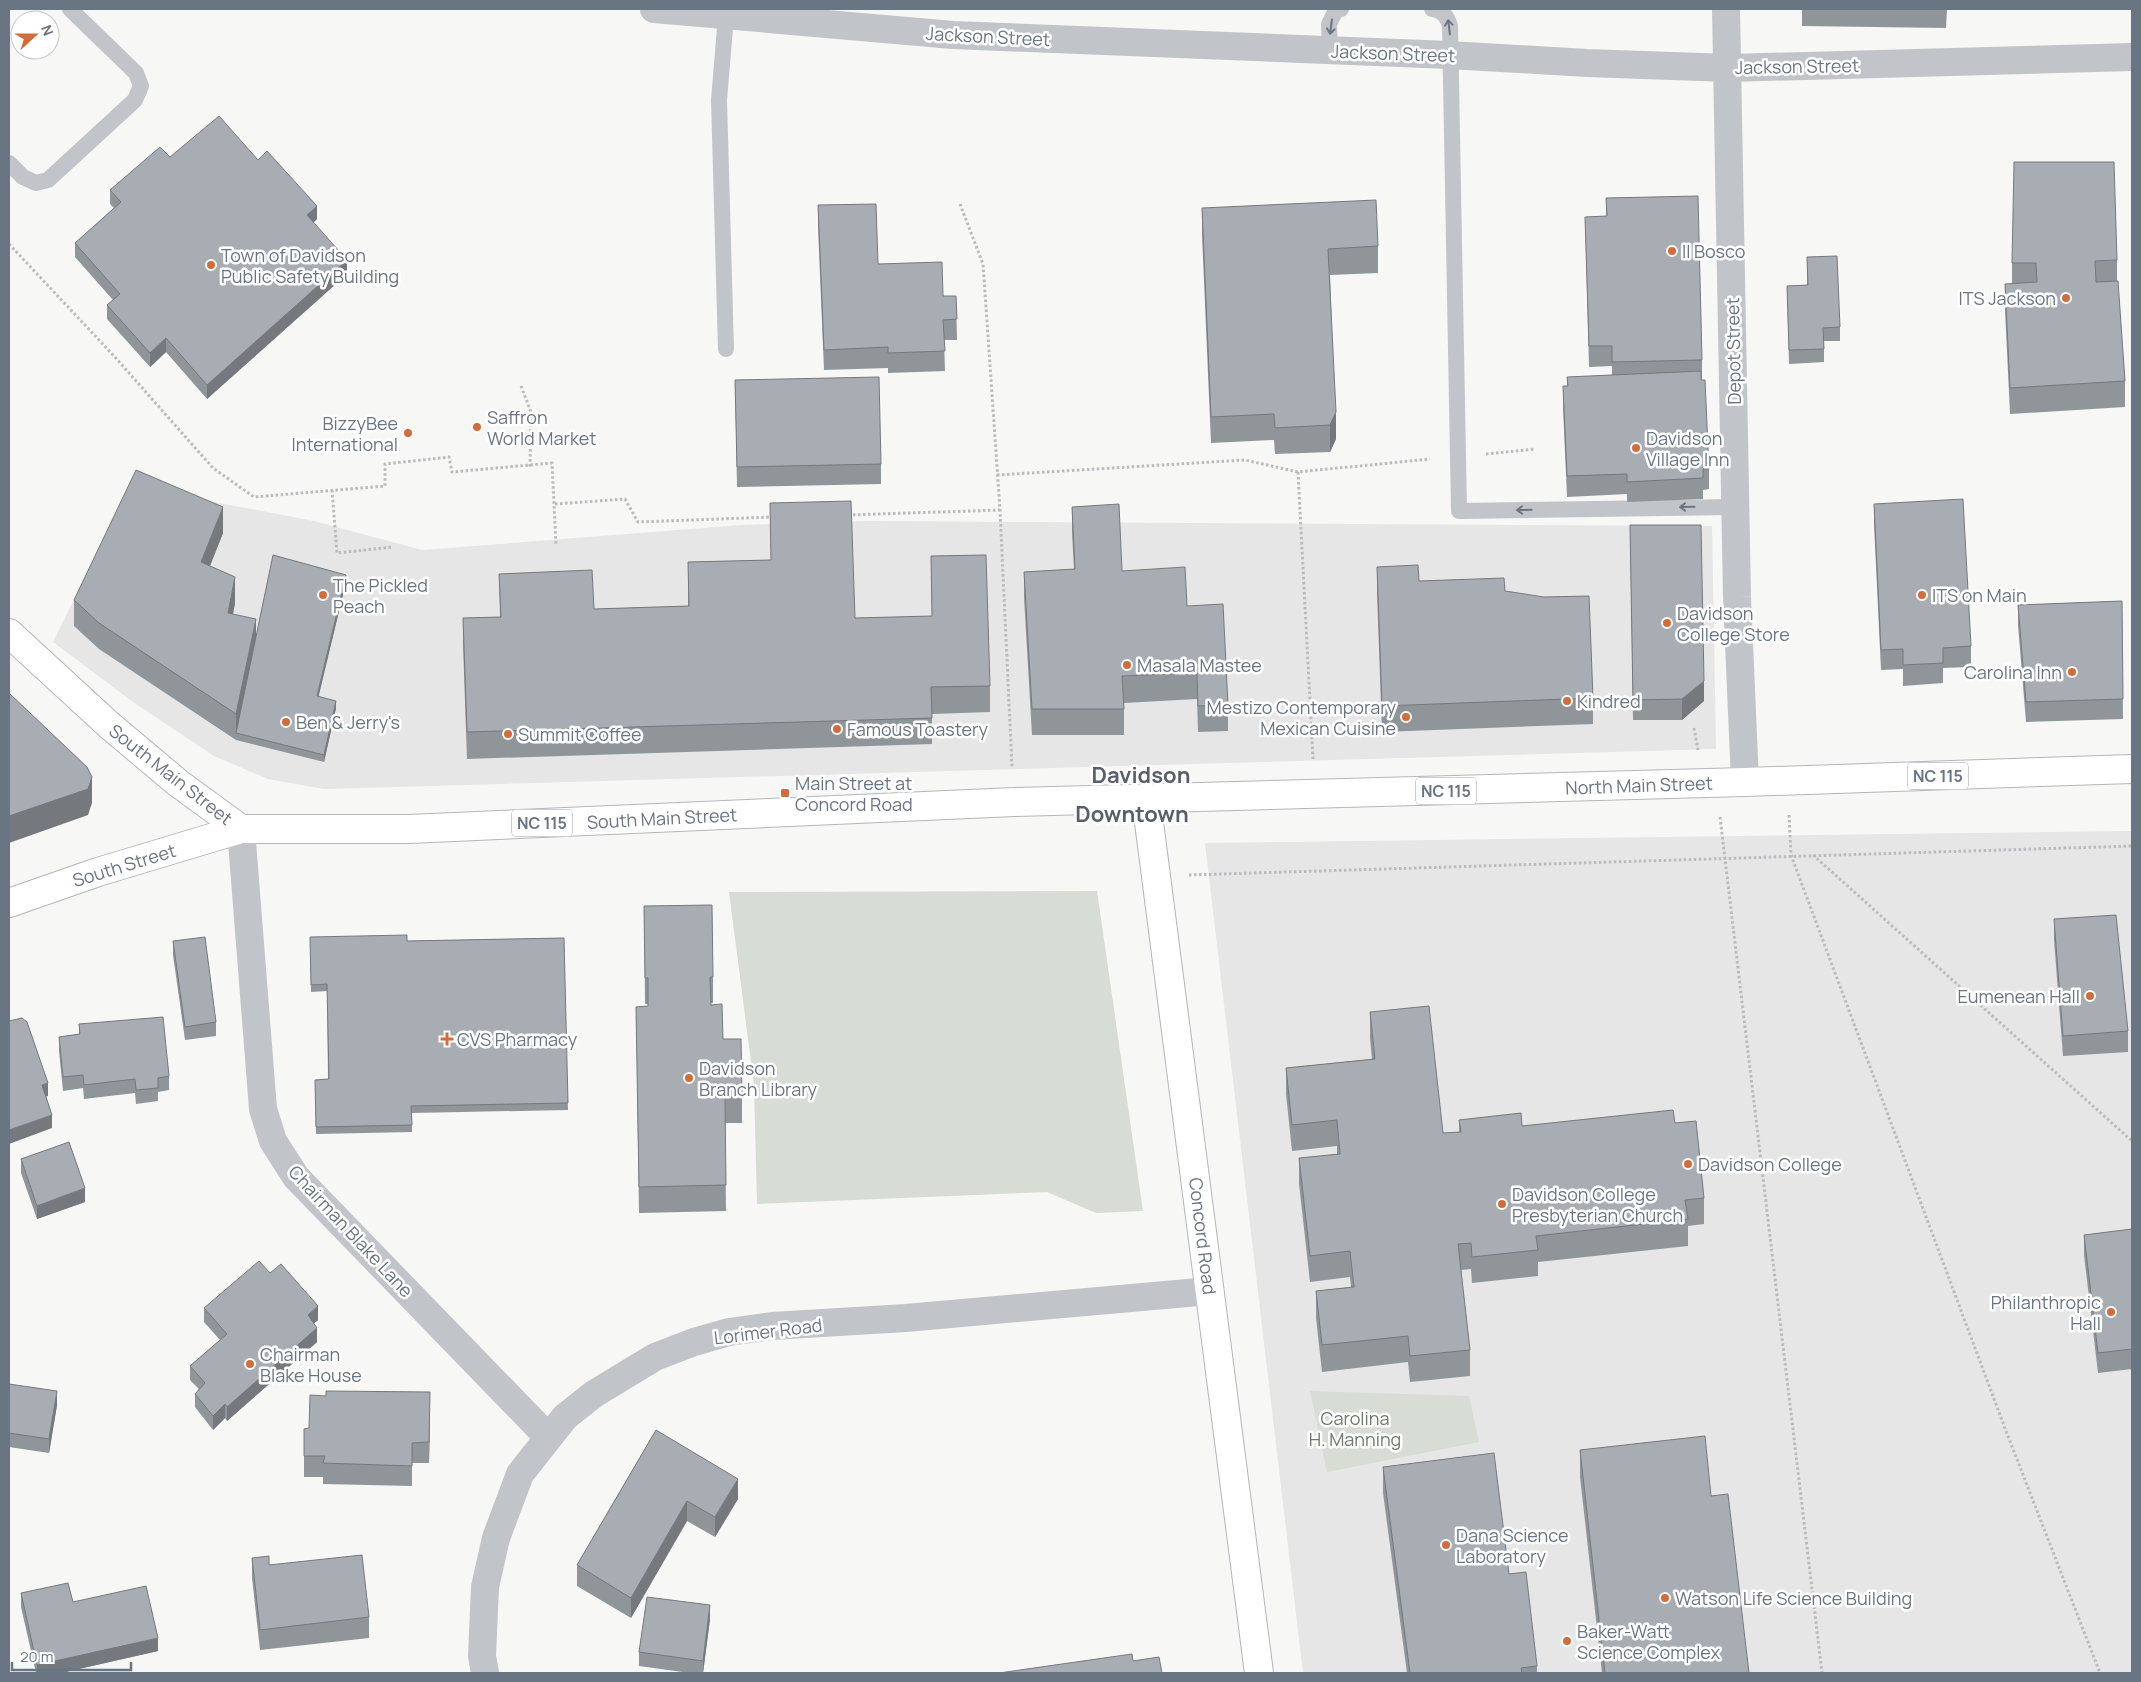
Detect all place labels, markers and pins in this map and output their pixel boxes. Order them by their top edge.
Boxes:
place label: Il Bosco [1682,239,1745,263]
place label: Town of Davidson Public Safety Building [221,243,399,288]
marker: Il Bosco [1666,245,1678,257]
marker: Town of Davidson Public Safety Building [205,259,217,271]
place label: ITS Jackson [1959,286,2056,310]
marker: ITS Jackson [2060,292,2072,304]
place label: Saffron World Market [487,405,596,450]
place label: BizzyBee International [292,411,398,456]
marker: Saffron World Market [471,421,483,433]
place label: Davidson Village Inn [1646,426,1729,471]
marker: BizzyBee International [402,427,414,439]
marker: Davidson Village Inn [1630,442,1642,454]
place label: The Pickled Peach [333,573,428,618]
place label: ITS on Main [1932,583,2027,607]
marker: The Pickled Peach [317,589,329,601]
marker: ITS on Main [1916,589,1928,601]
place label: Davidson College Store [1677,601,1790,646]
marker: Davidson College Store [1661,617,1673,629]
place label: Masala Mastee [1137,653,1262,677]
marker: Masala Mastee [1121,659,1133,671]
place label: Carolina Inn [1964,660,2062,684]
marker: Carolina Inn [2066,666,2078,678]
place label: Kindred [1577,689,1641,713]
place label: Mestizo Contemporary Mexican Cuisine [1207,695,1397,740]
marker: Kindred [1561,695,1573,707]
place label: Ben & Jerry's [296,710,400,734]
marker: Mestizo Contemporary Mexican Cuisine [1400,711,1412,723]
marker: Ben & Jerry's [280,716,292,728]
place label: Famous Toastery [847,717,988,741]
place label: Summit Coffee [518,722,641,746]
marker: Famous Toastery [831,723,843,735]
marker: Summit Coffee [502,728,514,740]
place label: Main Street at Concord Road [795,771,913,816]
marker: Main Street at Concord Road [779,787,791,799]
place label: Eumenean Hall [1958,984,2080,1008]
marker: Eumenean Hall [2084,990,2096,1002]
place label: CVS Pharmacy [457,1027,578,1051]
marker: CVS Pharmacy [441,1033,453,1045]
place label: Davidson Branch Library [699,1056,818,1101]
marker: Davidson Branch Library [683,1072,695,1084]
place label: Davidson College [1698,1152,1842,1176]
marker: Davidson College [1682,1158,1694,1170]
place label: Davidson College Presbyterian Church [1512,1182,1683,1227]
marker: Davidson College Presbyterian Church [1496,1198,1508,1210]
place label: Philanthropic Hall [1991,1290,2101,1335]
marker: Philanthropic Hall [2105,1306,2117,1318]
place label: Chairman Blake House [260,1342,362,1387]
marker: Chairman Blake House [244,1358,256,1370]
place label: Dana Science Laboratory [1456,1523,1568,1568]
marker: Dana Science Laboratory [1440,1539,1452,1551]
place label: Watson Life Science Building [1675,1586,1912,1610]
marker: Watson Life Science Building [1659,1592,1671,1604]
place label: Baker-Watt Science Complex [1577,1619,1721,1664]
marker: Baker-Watt Science Complex [1561,1635,1573,1647]

